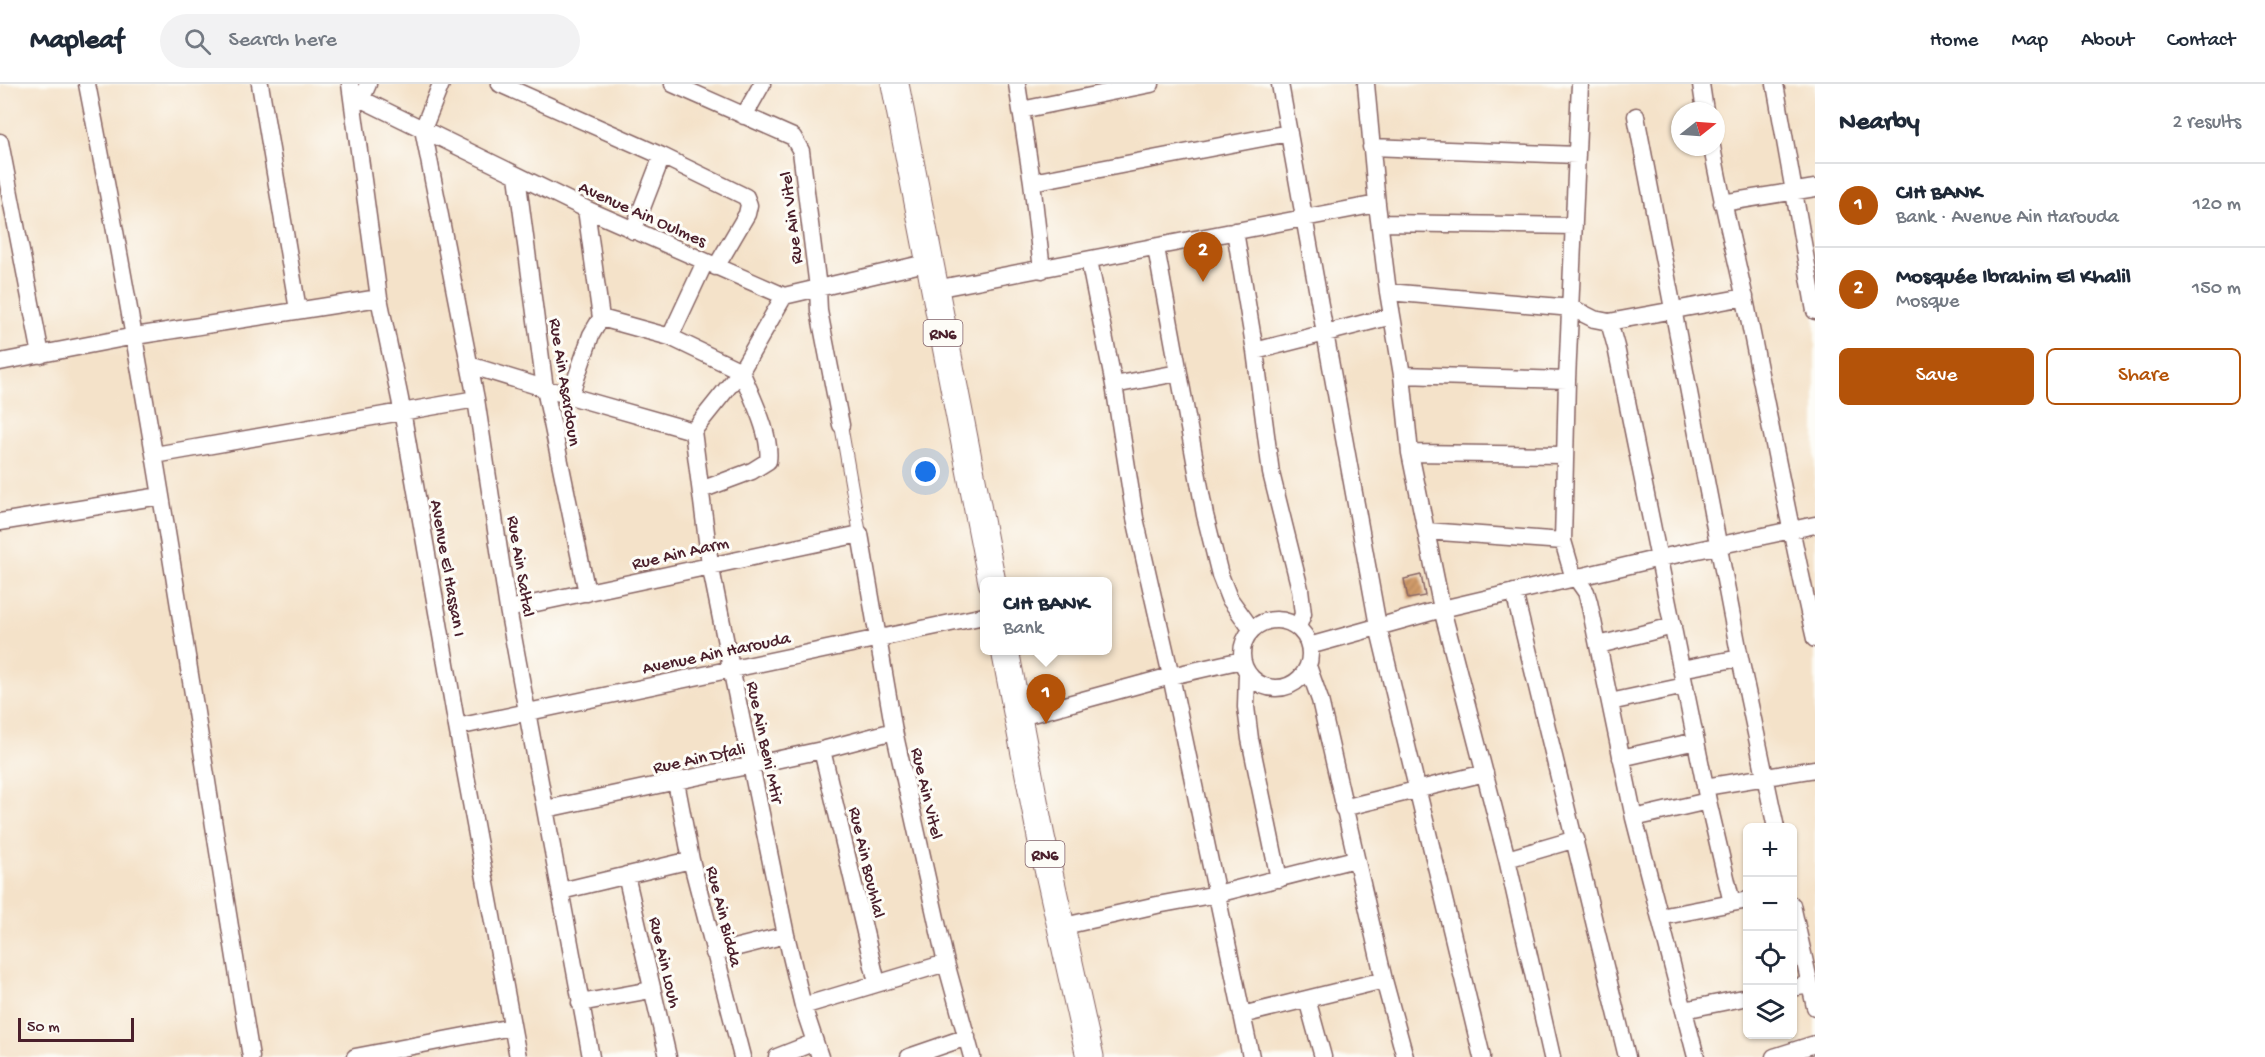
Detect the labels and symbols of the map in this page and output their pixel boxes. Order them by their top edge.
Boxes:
north arrow [1671,102,1725,156]
street label: Rue Ain Vitel [776,170,809,265]
street label: Avenue Ain Oulmes [575,178,710,253]
pin: 2 [1184,232,1222,282]
street label: Rue Ain Asardoun [543,317,584,448]
road number: RN6 [924,320,962,346]
your location [911,457,940,486]
street label: Avenue El Hassan I [424,498,469,638]
street label: Rue Ain Saltal [501,514,538,619]
street label: Rue Ain Aarm [630,533,731,576]
street label: Avenue Ain Harouda [641,628,793,680]
pin: 1 [1026,674,1066,724]
street label: Rue Ain Beni Mtir [740,680,787,807]
street label: Rue Ain Dfali [651,739,748,779]
street label: Rue Ain Vitel [905,746,946,841]
street label: Rue Ain Bouhlal [843,805,889,920]
road number: RN6 [1026,841,1064,867]
street label: Rue Ain Bidda [700,864,745,970]
street label: Rue Ain Louh [643,915,684,1010]
scale bar [18,1015,134,1042]

